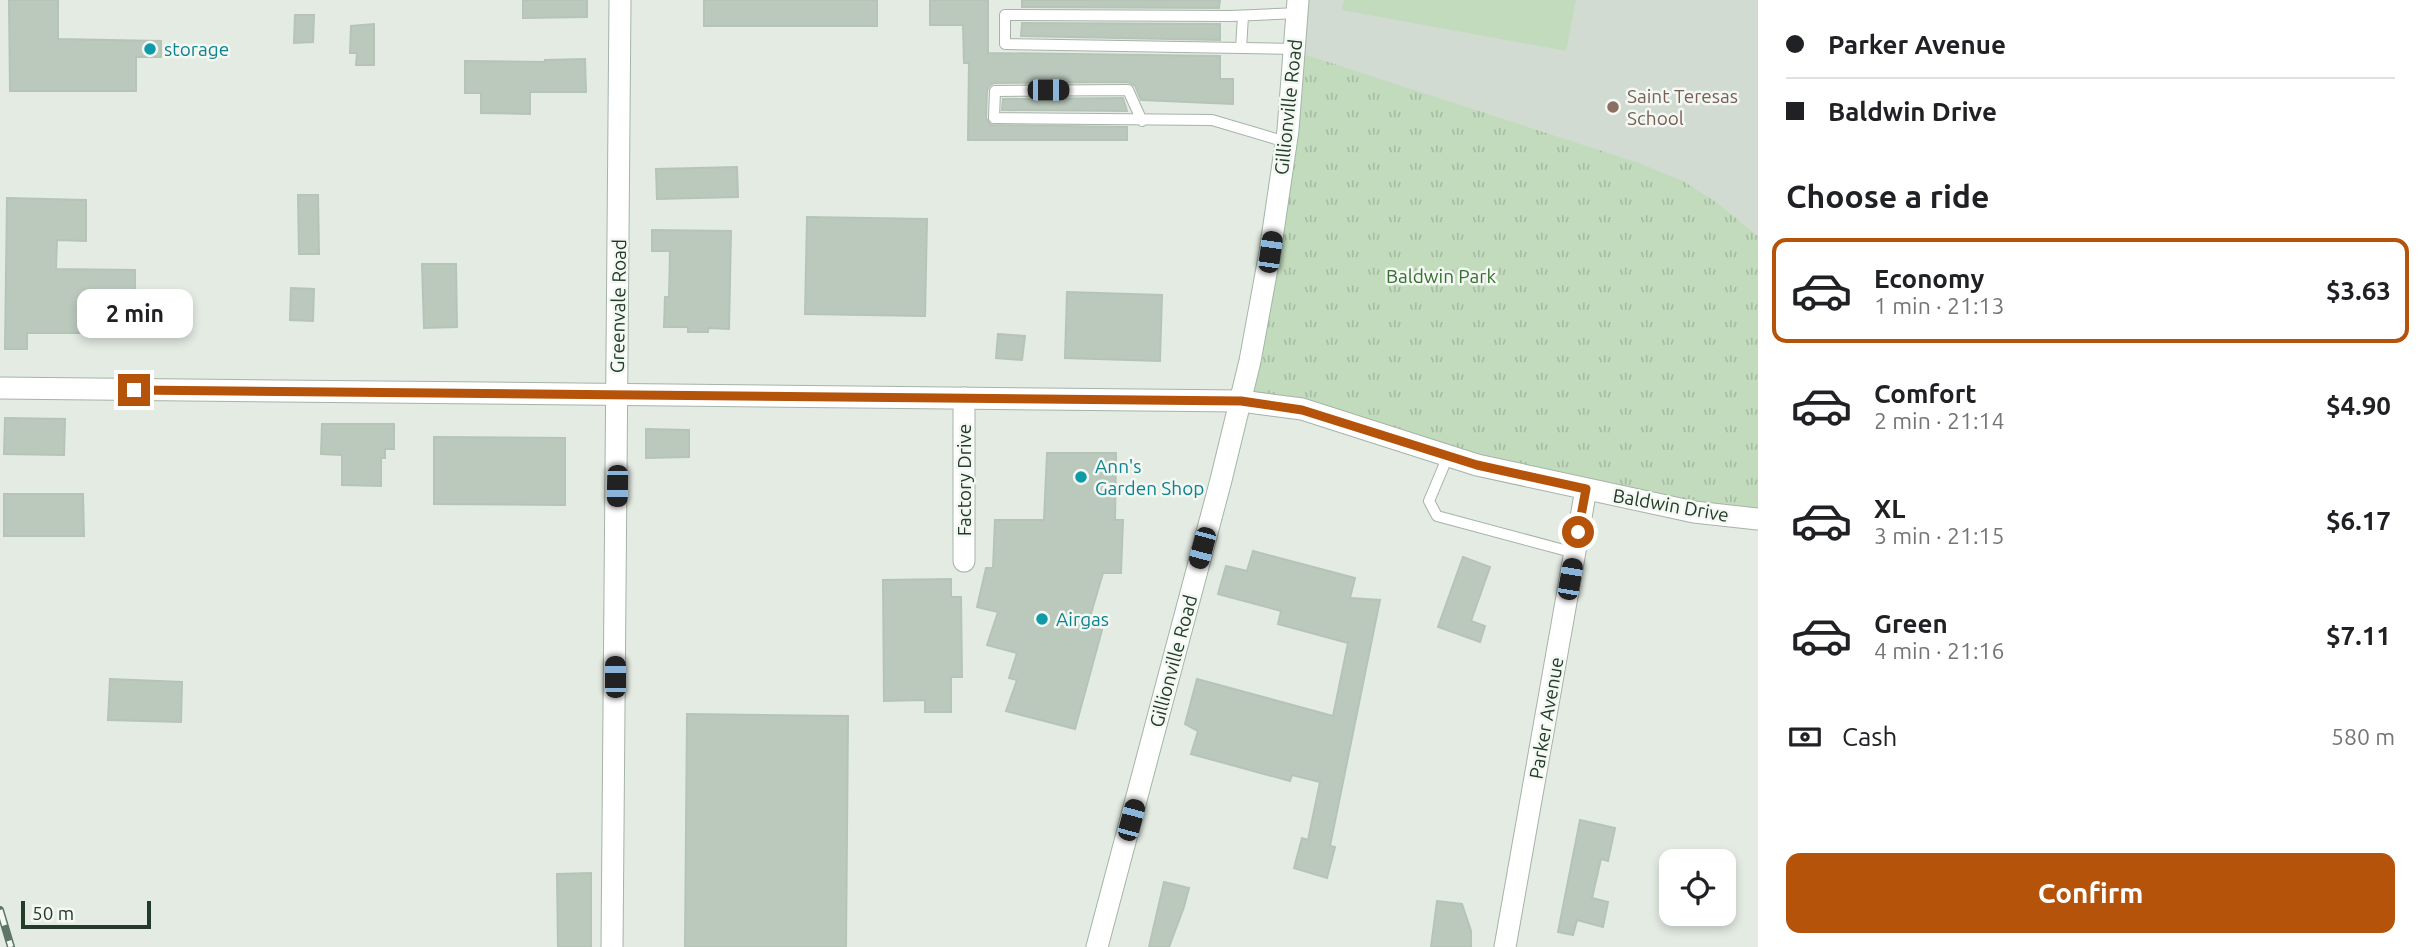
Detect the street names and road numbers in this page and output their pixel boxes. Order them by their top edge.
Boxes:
street label: Gillionville Road [1270,38,1306,176]
street label: Greenvale Road [606,239,630,373]
street label: Factory Drive [953,424,975,536]
street label: Baldwin Drive [1611,484,1731,526]
street label: Gillionville Road [1145,592,1201,730]
street label: Parker Avenue [1524,655,1568,781]

